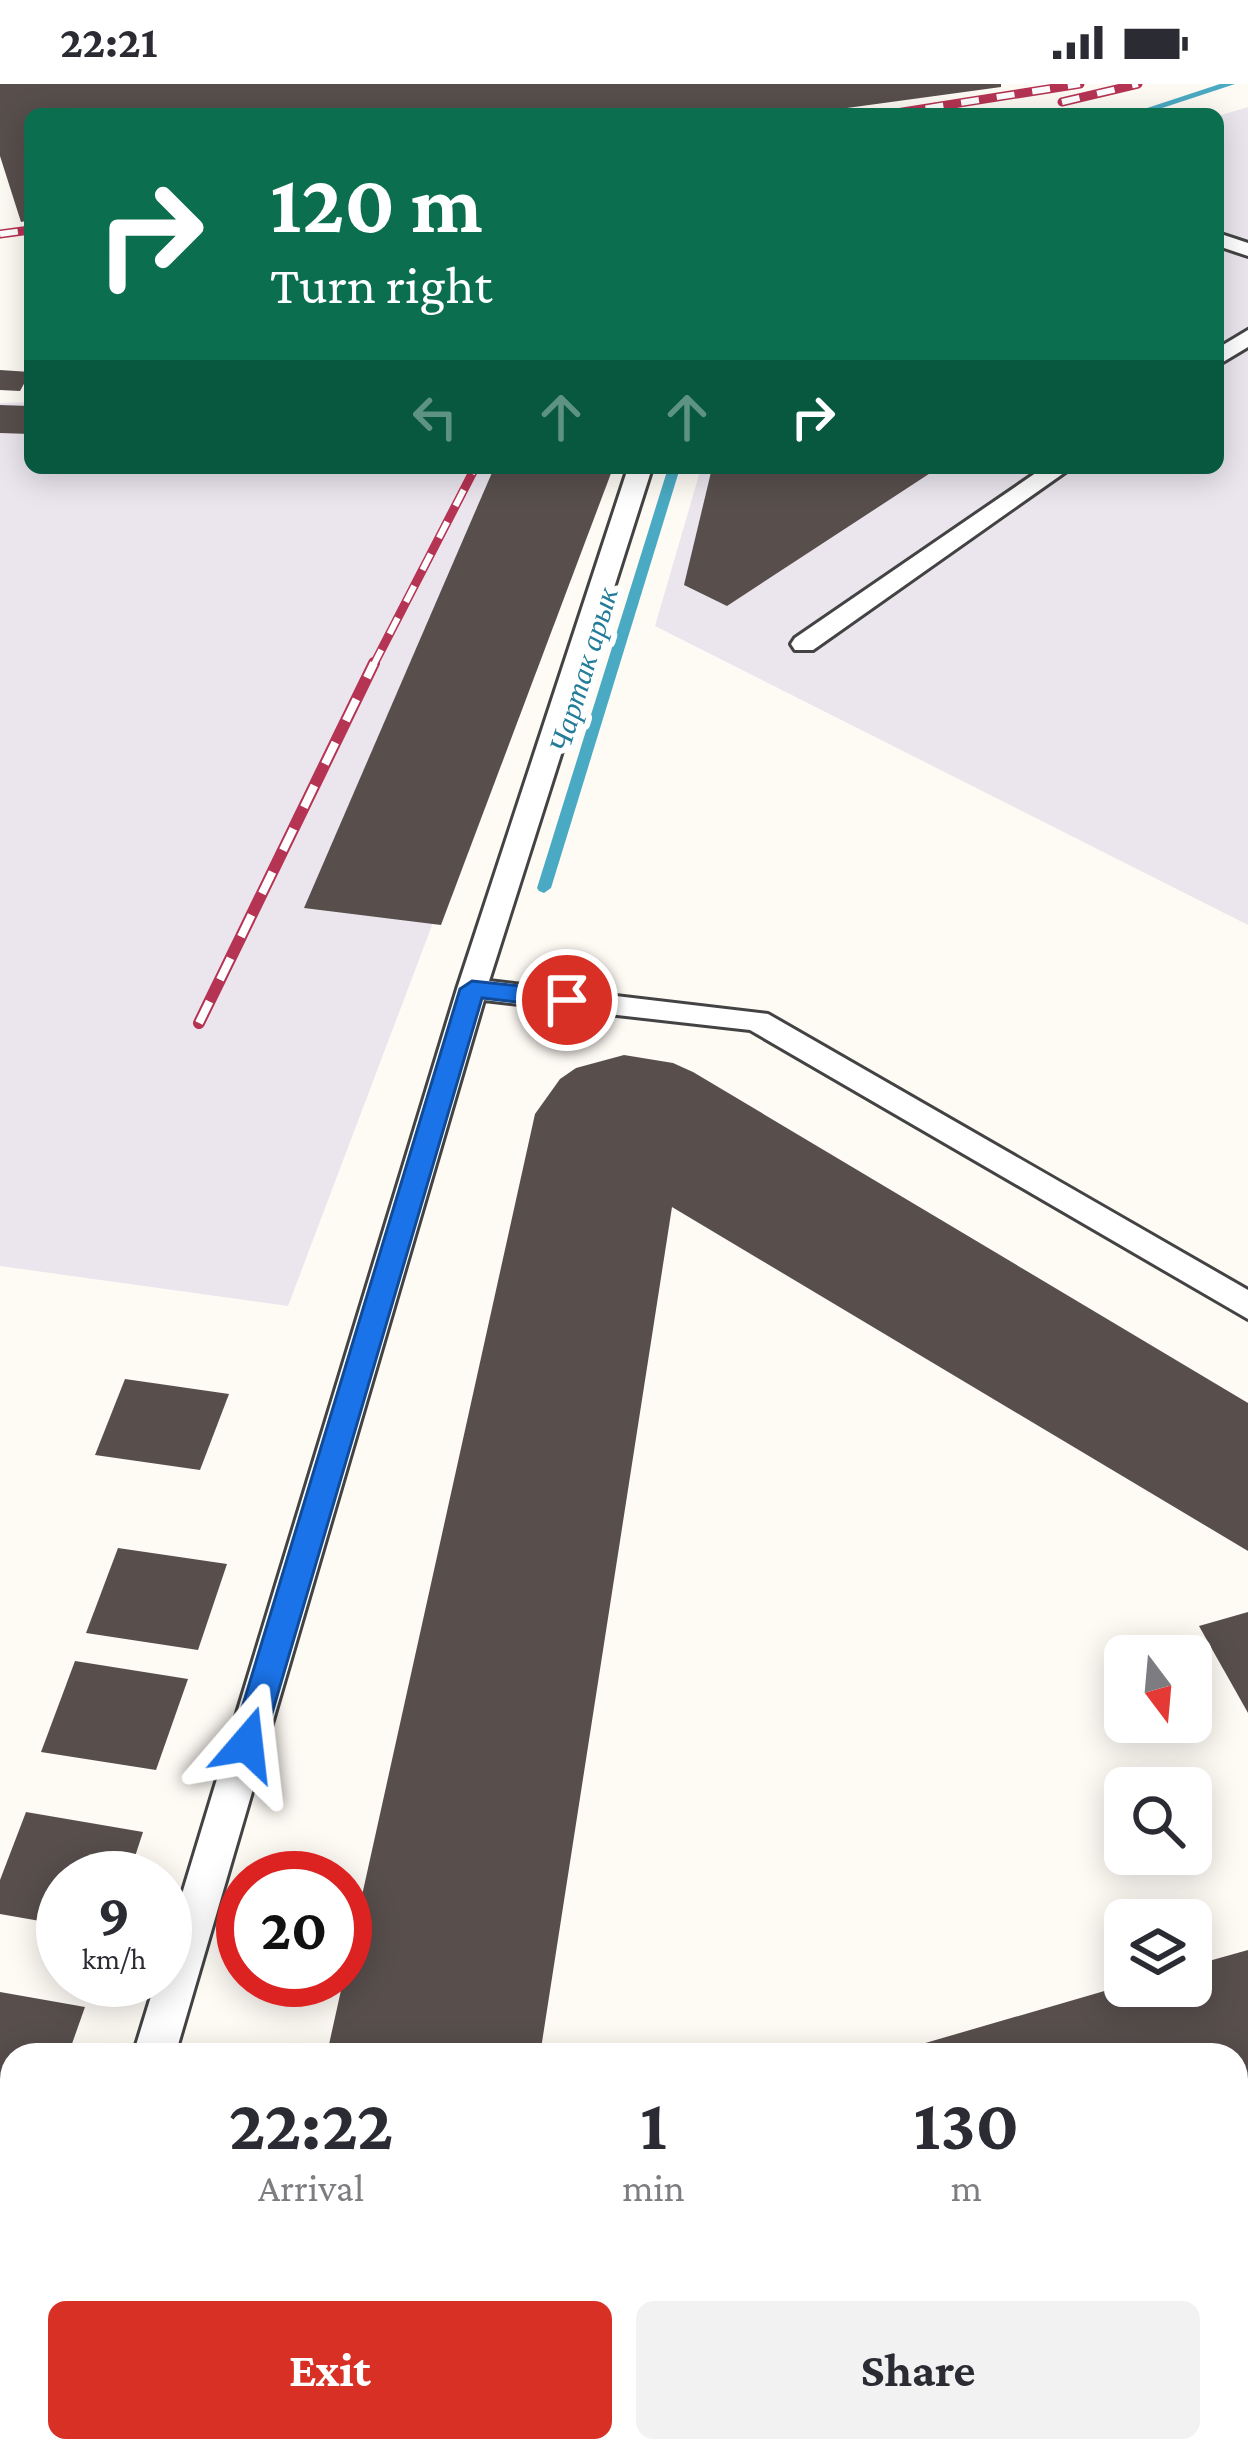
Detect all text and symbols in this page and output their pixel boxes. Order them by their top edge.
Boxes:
text: 22:21 [60,17,158,67]
icon: right [72,156,228,312]
text: 120 m [270,157,483,250]
text: Turn right [270,255,492,315]
icon: left [402,384,468,450]
icon: ahead [528,384,594,450]
icon: ahead [654,384,720,450]
icon: right [780,384,846,450]
water label: Чартак арык [542,582,624,757]
pin [516,949,618,1051]
icon: arrive [534,967,600,1033]
north arrow [1104,1635,1212,1743]
map controls [1104,1635,1212,2007]
position arrow [184,1681,310,1807]
button: search [1104,1767,1212,1875]
speed limit sign: 20 [216,1851,372,2007]
text: 9 [98,1880,130,1947]
button: layers [1104,1899,1212,2007]
text: km/h [82,1942,146,1975]
text: 22:22 [229,2084,394,2164]
text: 1 [640,2084,667,2164]
text: 130 [913,2084,1019,2164]
text: Arrival [258,2166,364,2209]
text: min [622,2166,685,2209]
text: m [951,2166,982,2209]
button: Exit [48,2301,612,2439]
button: Share [636,2301,1200,2439]

